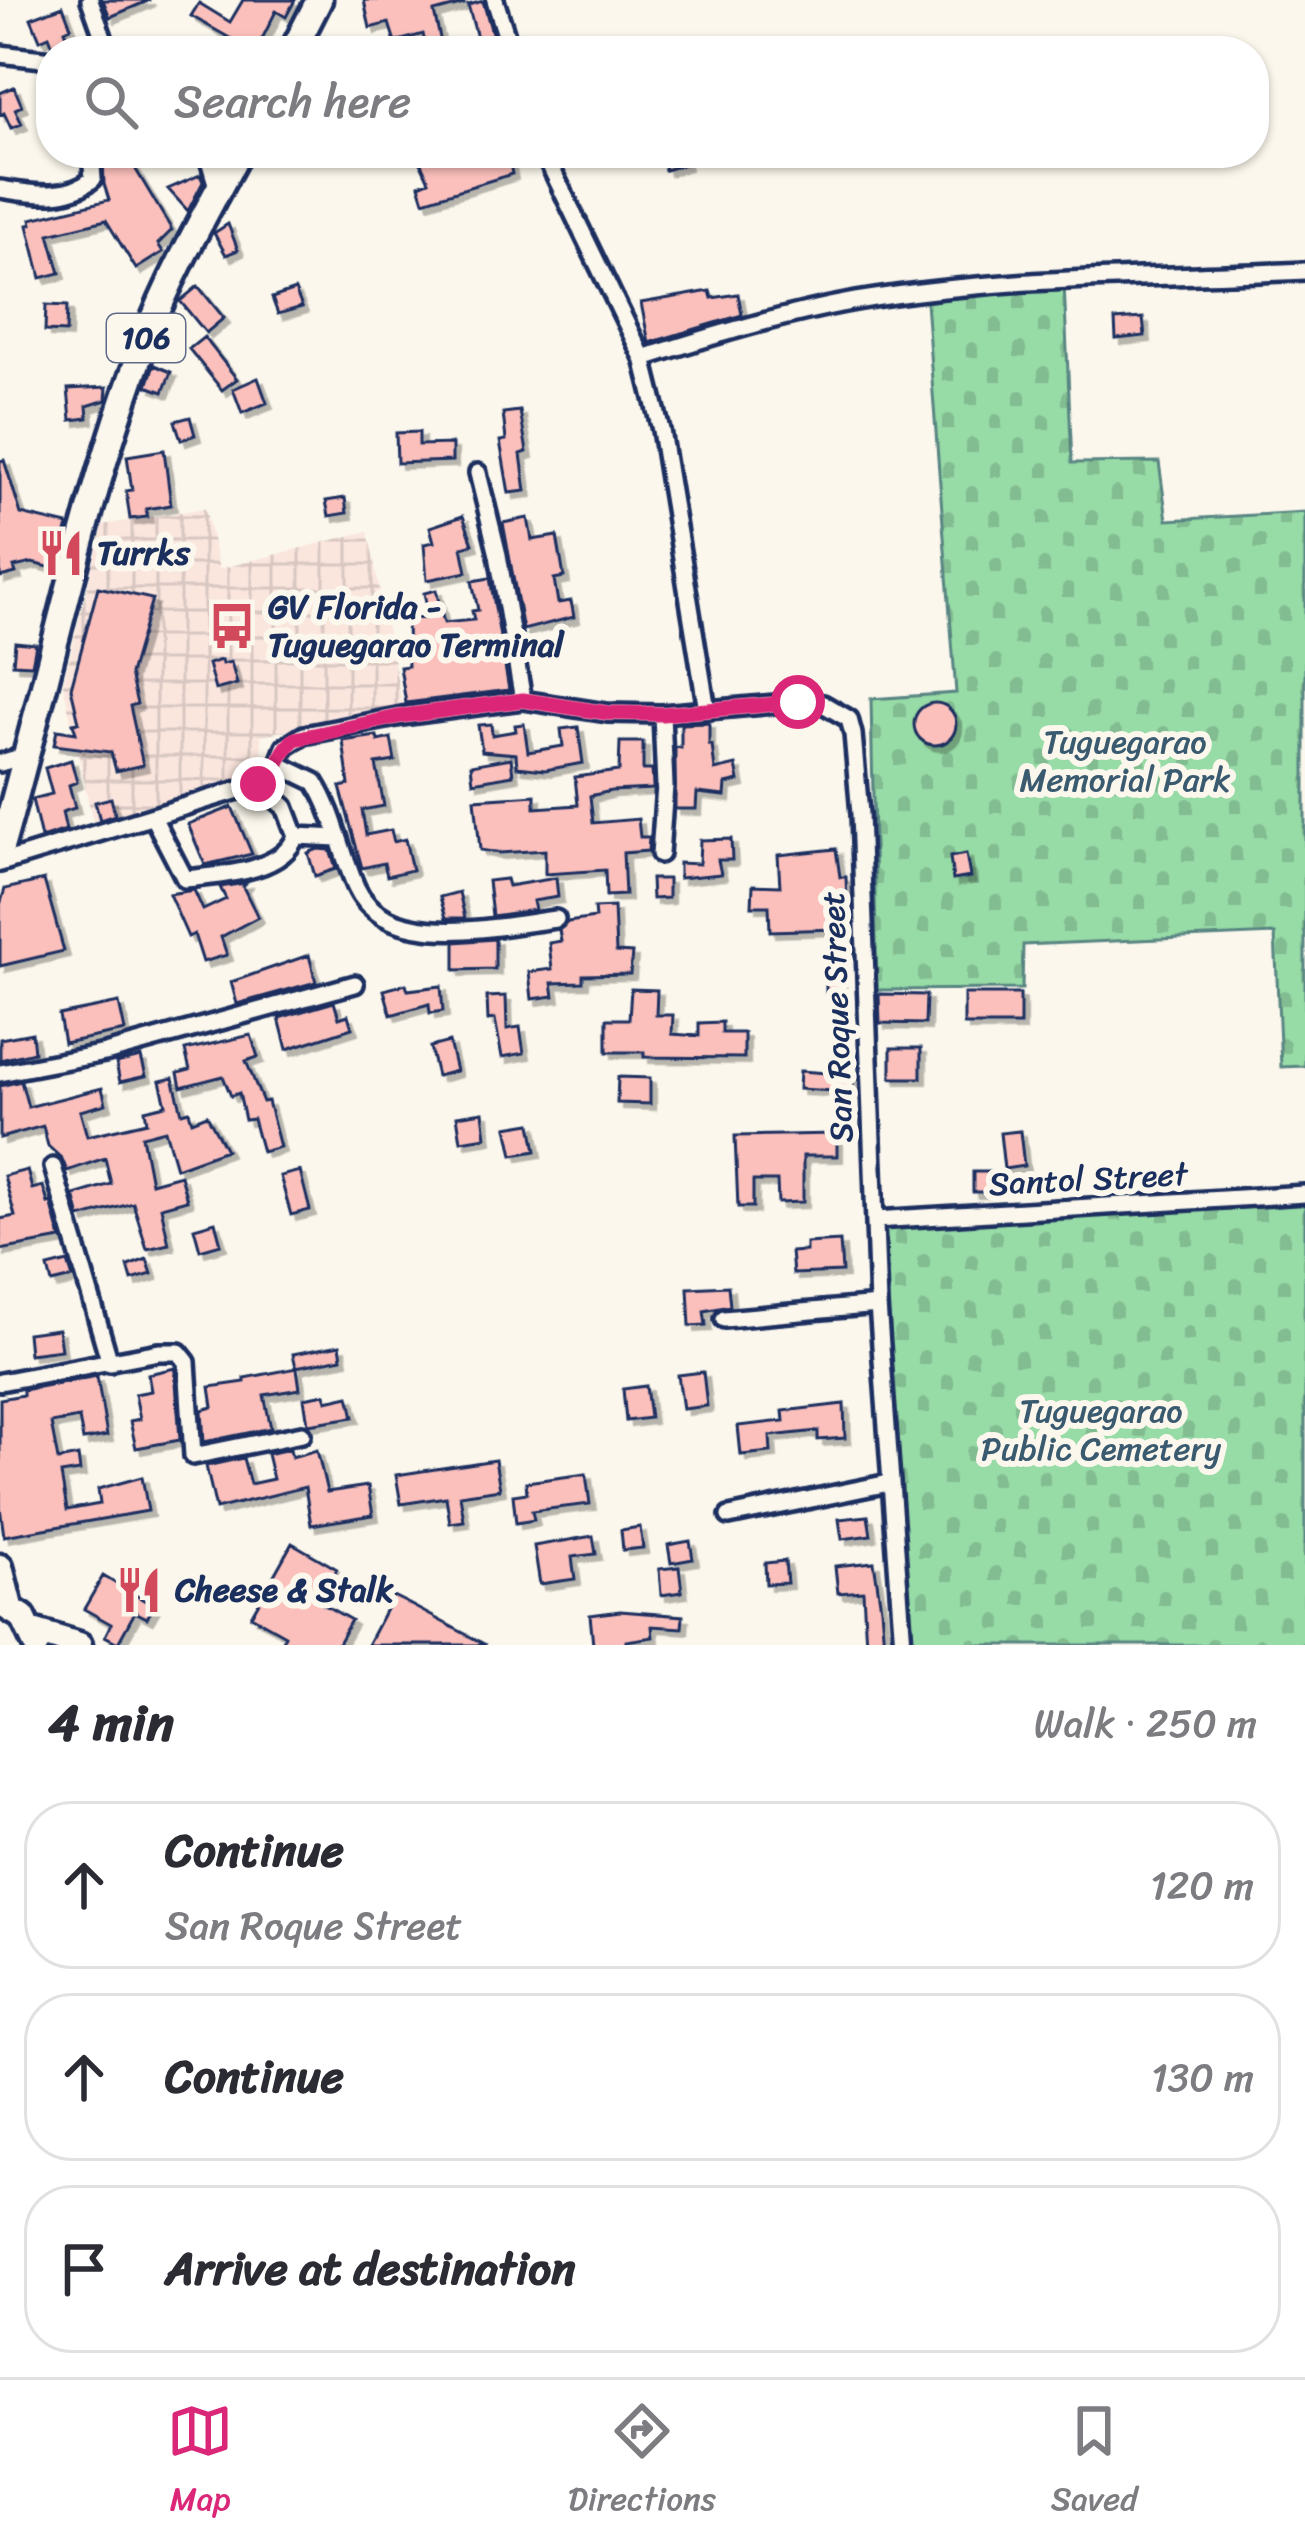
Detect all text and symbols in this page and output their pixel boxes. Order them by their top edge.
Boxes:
search box [36,36,1269,168]
text: Search here [174,62,411,142]
icon: search [78,69,144,135]
road number: 106 [107,314,185,362]
place label: Turrks [97,524,191,582]
restaurant icon: Turrks [36,528,86,578]
place label: GV Florida - Tuguegarao Terminal [268,578,565,674]
bus stop icon: GV Florida - Tuguegarao Terminal [207,601,257,651]
route start [771,675,825,729]
park label: Tuguegarao Memorial Park [1020,713,1231,809]
route end [231,757,285,811]
street label: San Roque Street [804,890,870,1144]
street label: Santol Street [987,1145,1191,1213]
park label: Tuguegarao Public Cemetery [981,1382,1222,1478]
place label: Cheese & Stalk [174,1561,394,1619]
restaurant icon: Cheese & Stalk [114,1565,164,1615]
text: 4 min [48,1678,174,1768]
text: Walk · 250 m [1034,1689,1257,1758]
text: Continue [165,1811,344,1891]
text: 120 m [1150,1851,1254,1920]
icon: ahead [51,1852,117,1918]
text: San Roque Street [165,1891,462,1960]
text: Continue [165,2037,344,2117]
text: 130 m [1151,2043,1254,2112]
icon: ahead [51,2044,117,2110]
text: Arrive at destination [165,2229,575,2309]
icon: arrive [51,2236,117,2302]
tab: Map [167,2398,233,2528]
tab: Directions [568,2398,716,2528]
tab: Saved [1051,2398,1138,2528]

